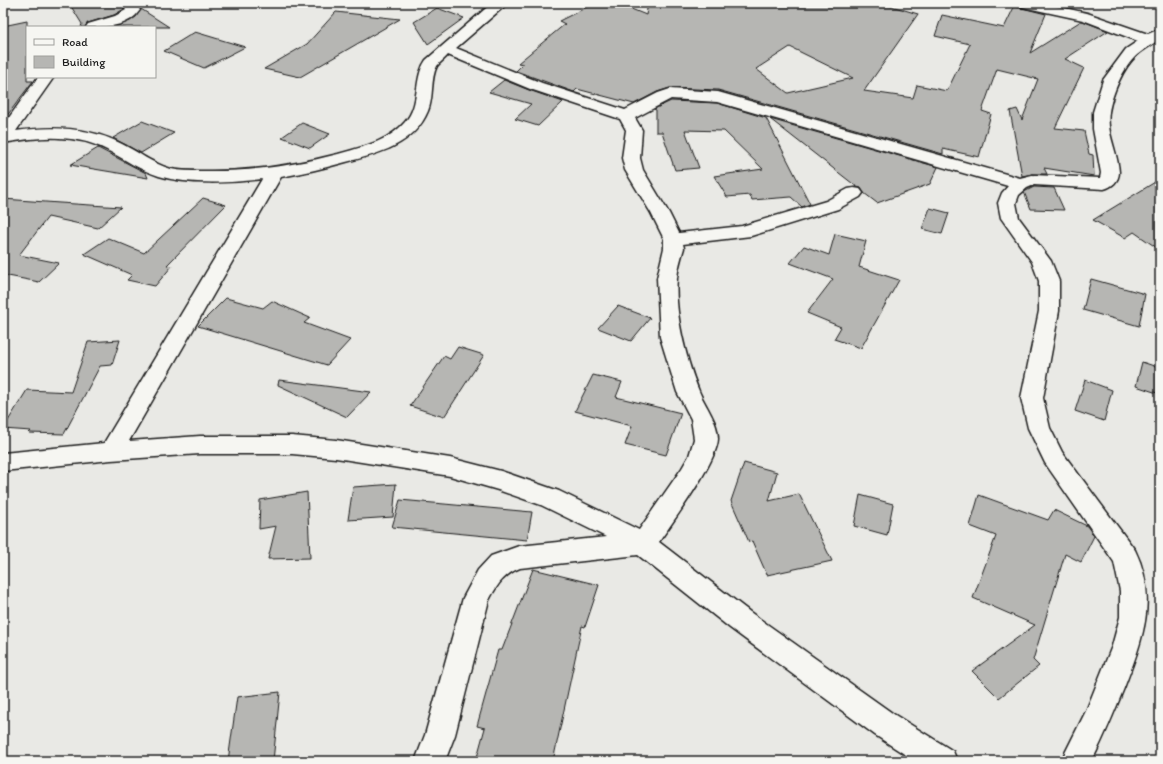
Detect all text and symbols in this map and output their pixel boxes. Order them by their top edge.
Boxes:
legend [26,26,156,78]
text: Road [62,35,88,49]
text: Building [62,55,106,69]

